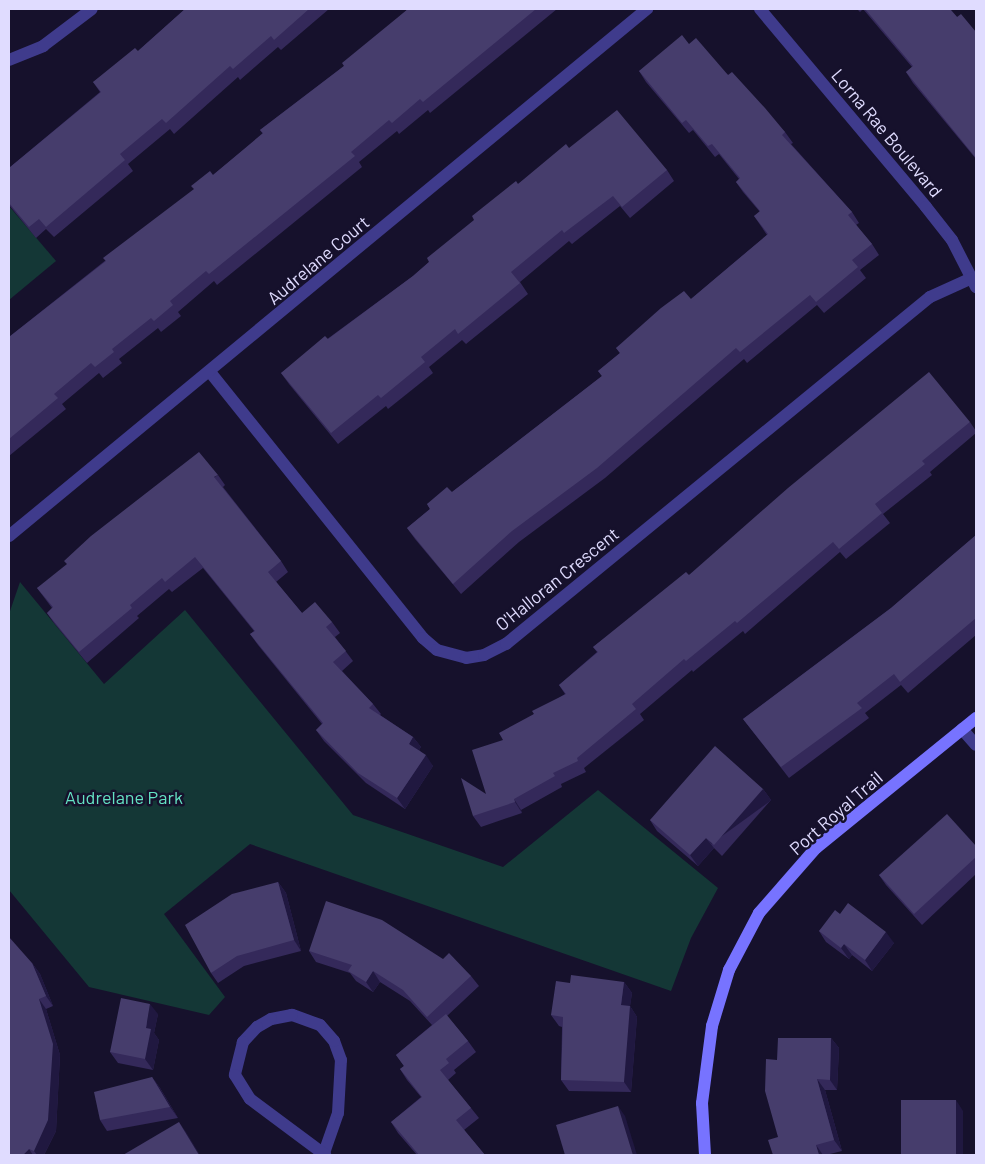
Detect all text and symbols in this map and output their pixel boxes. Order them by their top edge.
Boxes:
street label: Lorna Rae Boulevard [827,65,947,201]
street label: Audrelane Court [263,211,373,309]
street label: O'Halloran Crescent [491,523,623,635]
street label: Port Royal Trail [785,767,887,859]
park label: Audrelane Park [65,786,183,808]

